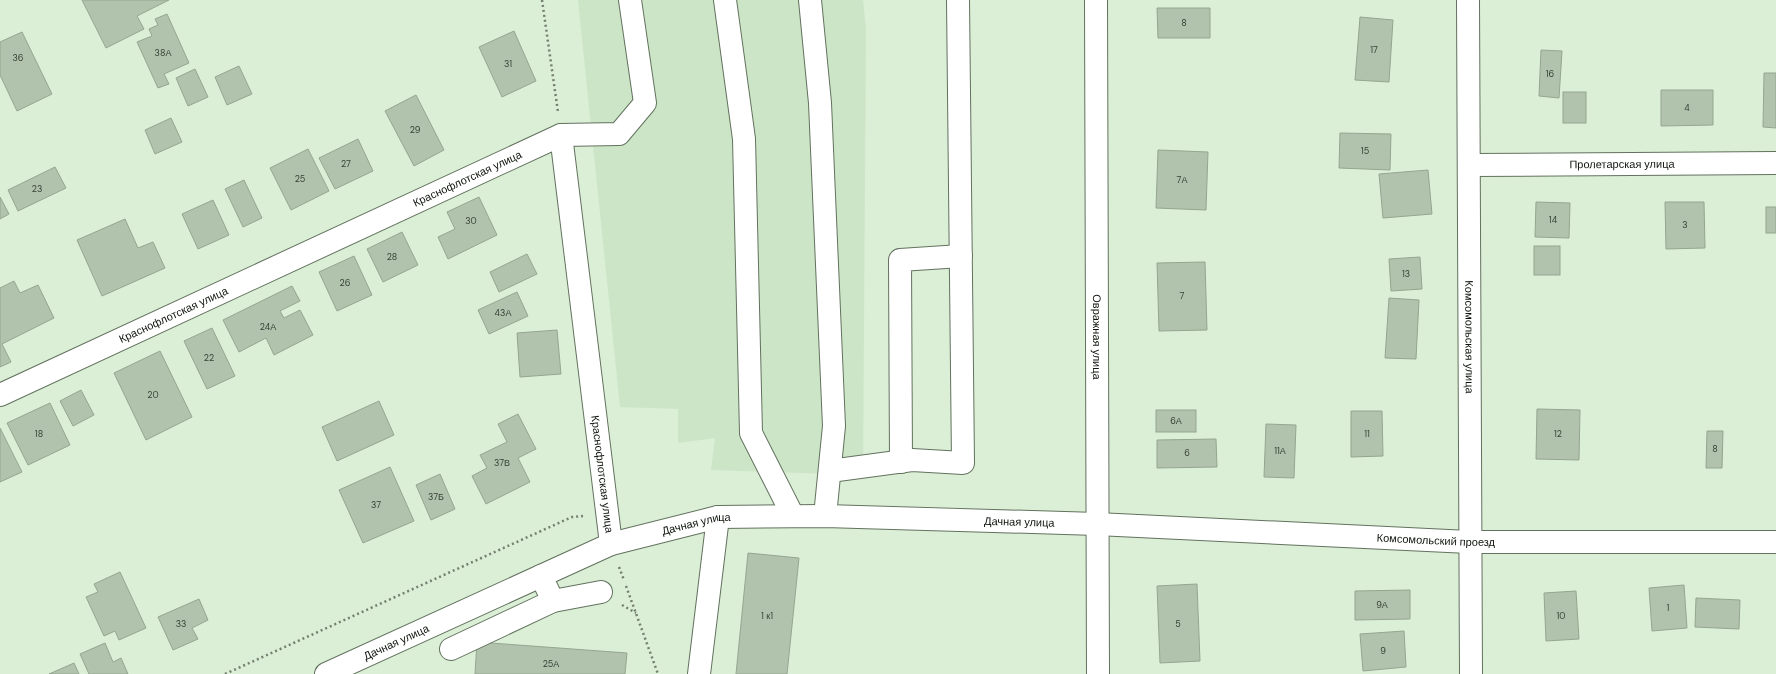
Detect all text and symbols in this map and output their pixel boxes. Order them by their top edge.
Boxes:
house number: 8 [1181,17,1187,29]
house number: 17 [1370,44,1378,56]
house number: 38А [155,47,171,59]
house number: 36 [13,52,24,64]
house number: 31 [504,58,512,70]
house number: 16 [1546,68,1555,80]
house number: 4 [1684,102,1690,114]
house number: 29 [410,124,421,136]
house number: 15 [1361,145,1369,157]
street label: Краснофлотская улица [411,147,525,210]
street label: Пролетарская улица [1569,157,1675,171]
house number: 27 [341,158,351,170]
house number: 25 [295,173,305,185]
house number: 7А [1177,174,1187,186]
house number: 23 [32,183,42,195]
house number: 14 [1549,214,1558,226]
house number: 30 [465,215,477,227]
house number: 3 [1682,219,1688,231]
house number: 28 [387,251,397,263]
house number: 13 [1402,268,1410,280]
house number: 26 [340,277,351,289]
street label: Комсомольская улица [1462,280,1477,395]
street label: Краснофлотская улица [117,283,231,346]
house number: 7 [1180,290,1185,302]
street label: Овражная улица [1090,294,1104,381]
house number: 43А [495,307,511,319]
house number: 24А [260,321,276,333]
house number: 22 [204,352,214,364]
house number: 20 [147,389,159,401]
street label: Краснофлотская улица [588,415,617,535]
house number: 6А [1170,415,1182,427]
house number: 18 [35,428,43,440]
house number: 11 [1364,428,1370,440]
house number: 12 [1554,428,1562,440]
house number: 8 [1712,443,1718,455]
house number: 11А [1274,445,1286,457]
house number: 6 [1184,447,1190,459]
house number: 37В [494,457,510,469]
house number: 37Б [428,491,444,503]
house number: 37 [371,499,381,511]
street label: Дачная улица [660,510,732,538]
street label: Дачная улица [984,514,1056,530]
street label: Комсомольский проезд [1376,531,1496,549]
house number: 9А [1376,599,1388,611]
house number: 1 [1667,602,1670,614]
house number: 1 к1 [761,610,773,622]
house number: 10 [1557,610,1565,622]
house number: 33 [176,618,186,630]
house number: 5 [1175,618,1181,630]
street label: Дачная улица [361,621,432,663]
house number: 9 [1380,645,1386,657]
house number: 25А [543,658,559,670]

